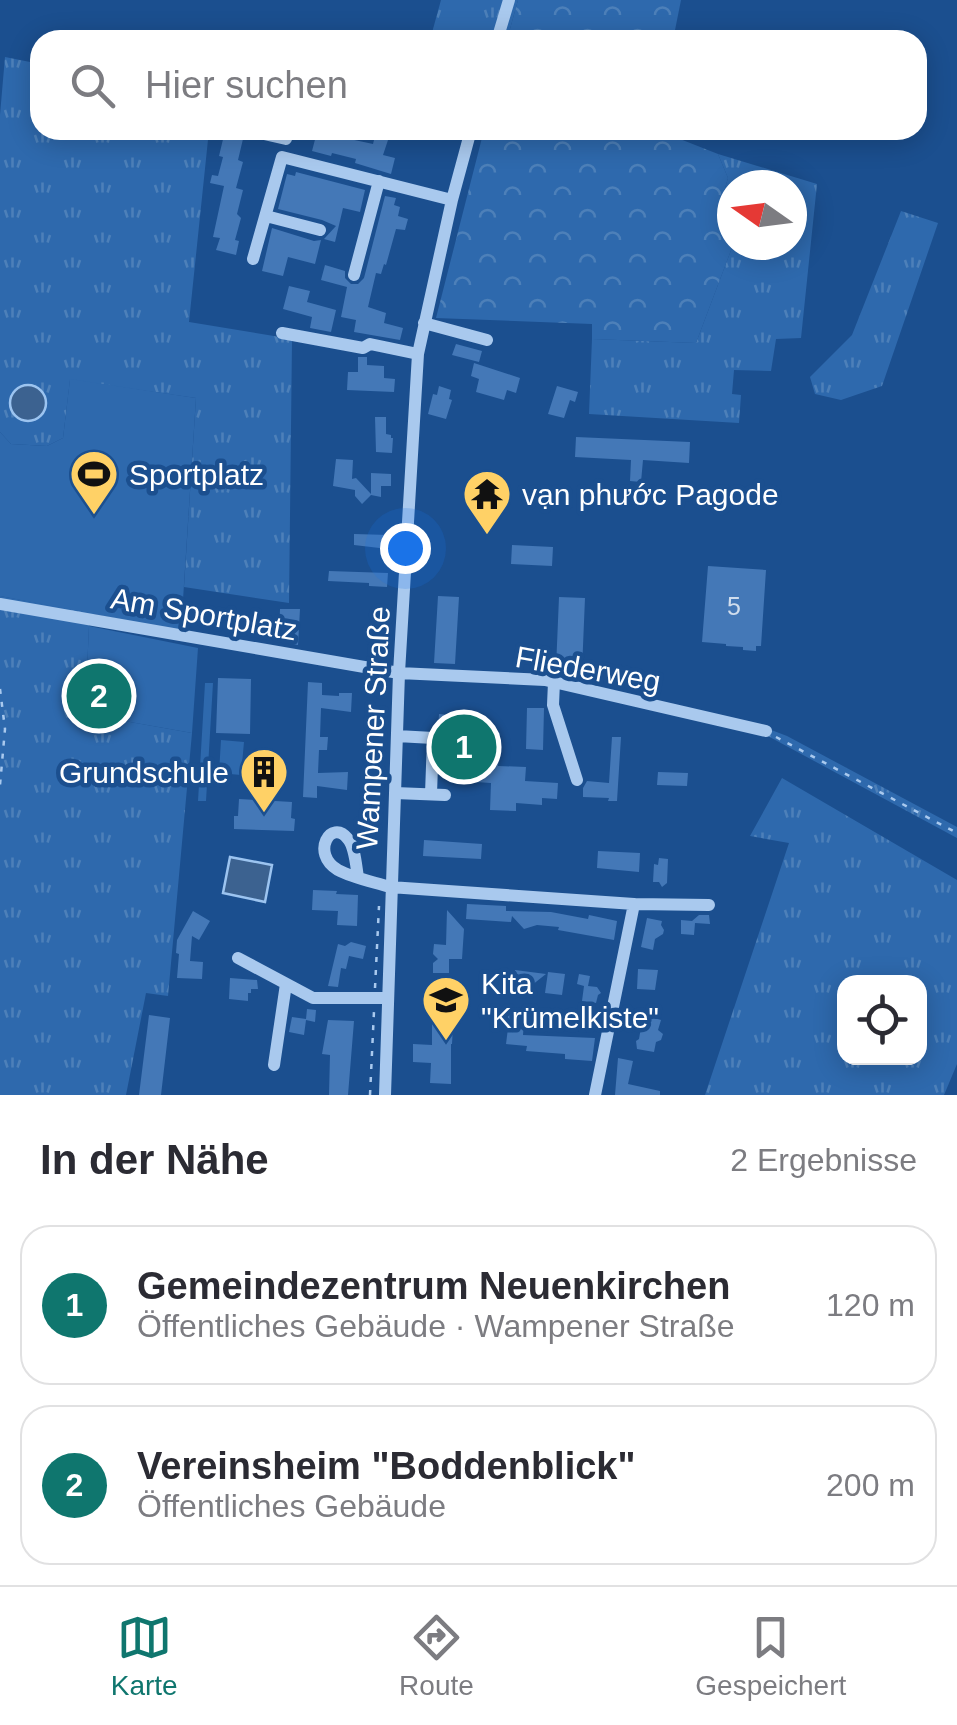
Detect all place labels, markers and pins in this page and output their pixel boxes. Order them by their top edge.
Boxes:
sports icon: Sportplatz [68,448,120,516]
place label: Sportplatz [129,458,264,491]
temple icon: vạn phước Pagode [461,468,513,536]
place label: vạn phước Pagode [522,478,779,511]
pin: 2 [66,658,132,734]
pin: 1 [432,710,496,784]
building icon: Grundschule [238,746,290,814]
place label: Grundschule [59,756,229,789]
place label: Kita "Krümelkiste" [481,967,659,1034]
school or university icon: Kita "Krümelkiste" [420,974,472,1042]

